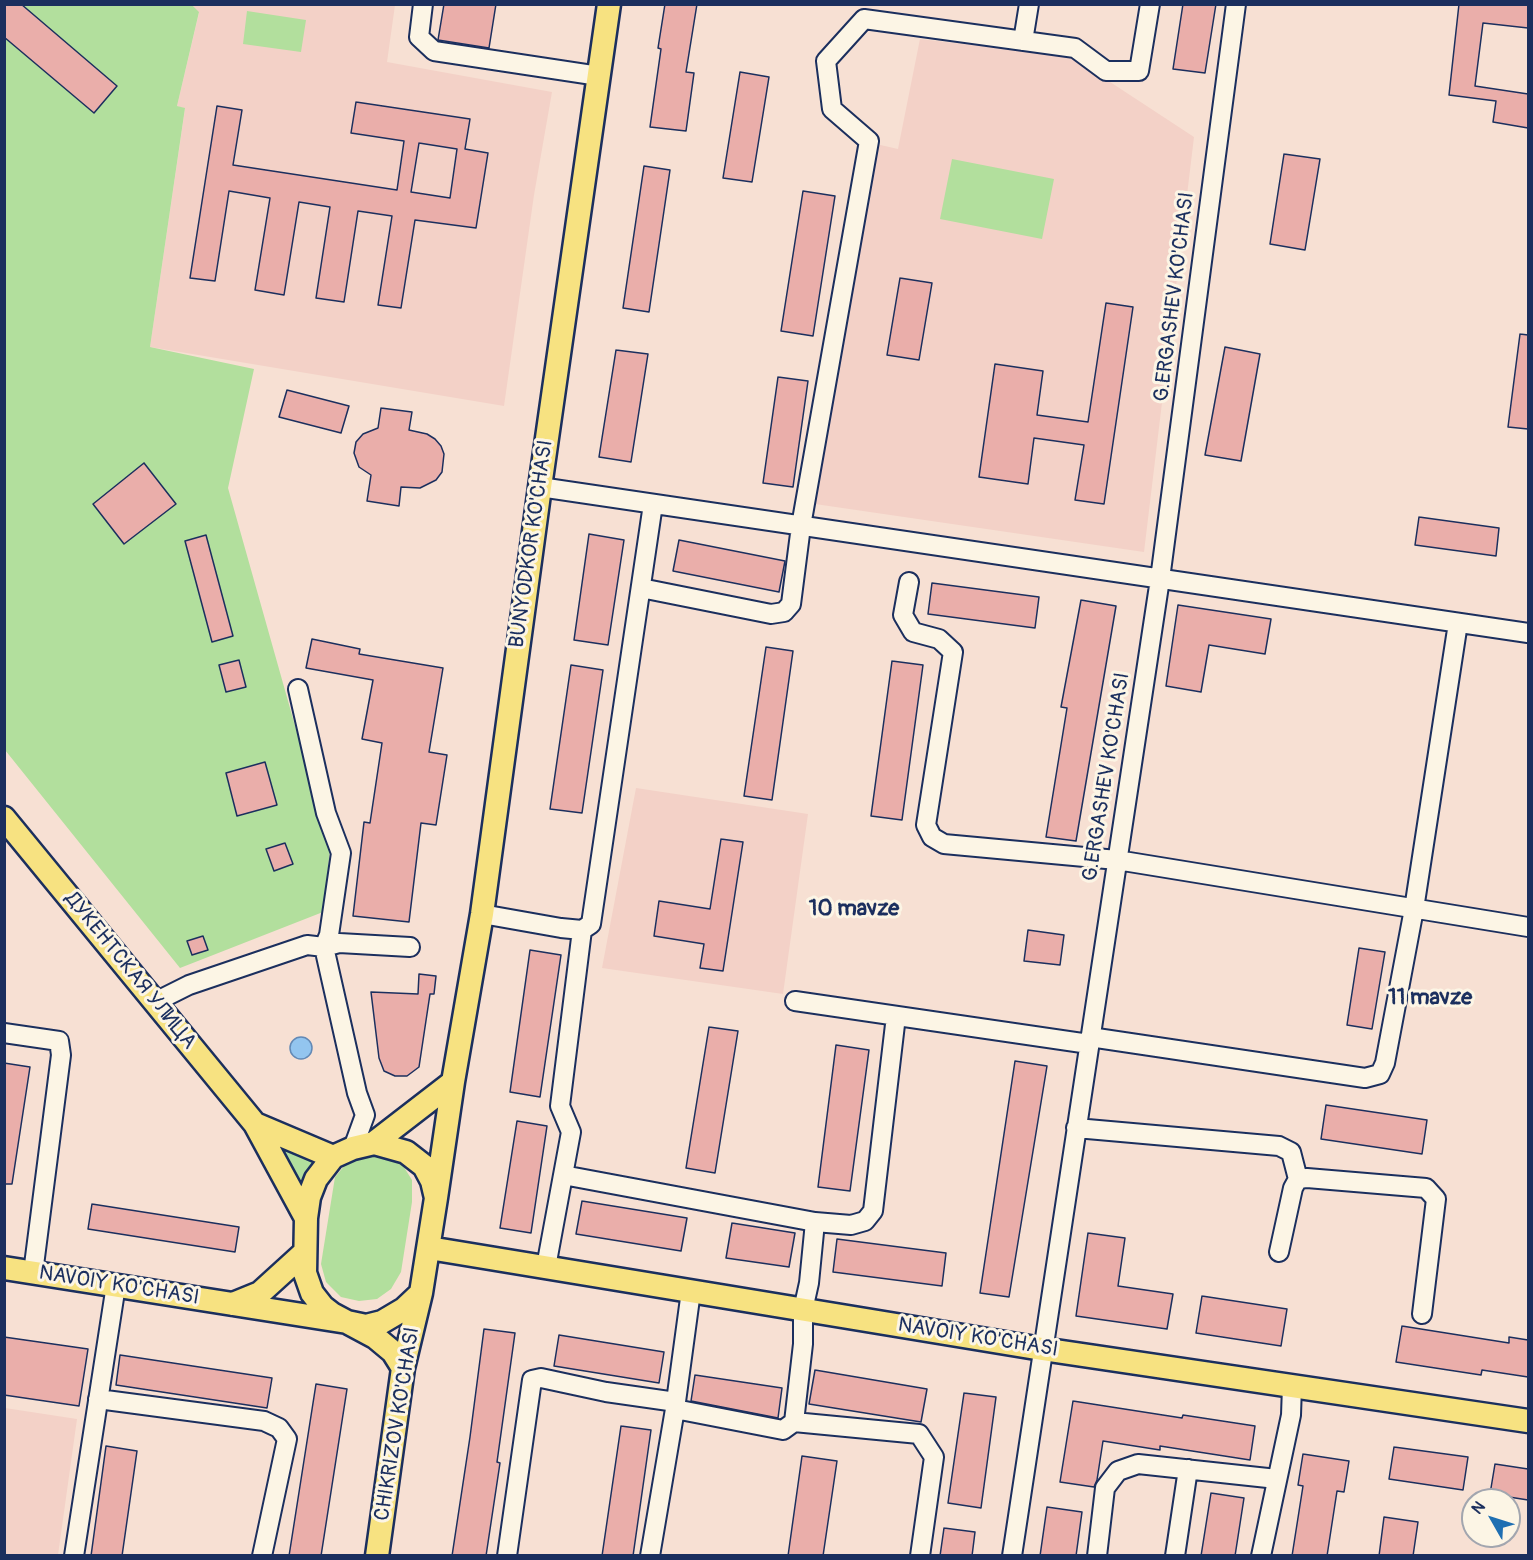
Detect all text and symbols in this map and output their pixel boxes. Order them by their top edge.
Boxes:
street label: G.ERGASHEV KO'CHASI [1150,191,1200,403]
street label: BUNYODKOR KO'CHASI [505,438,559,650]
street label: G.ERGASHEV KO'CHASI [1078,671,1136,883]
street label: ДУКЕНТСКАЯ УЛИЦА [59,887,201,1055]
district label: 10 mavze [809,896,899,922]
district label: 11 mavze [1388,985,1472,1011]
street label: NAVOIY KO'CHASI [37,1261,201,1311]
street label: NAVOIY KO'CHASI [896,1313,1060,1363]
street label: CHIKRIZOV KO'CHASI [370,1325,426,1523]
north arrow [1461,1488,1521,1548]
text: N [1467,1497,1490,1518]

